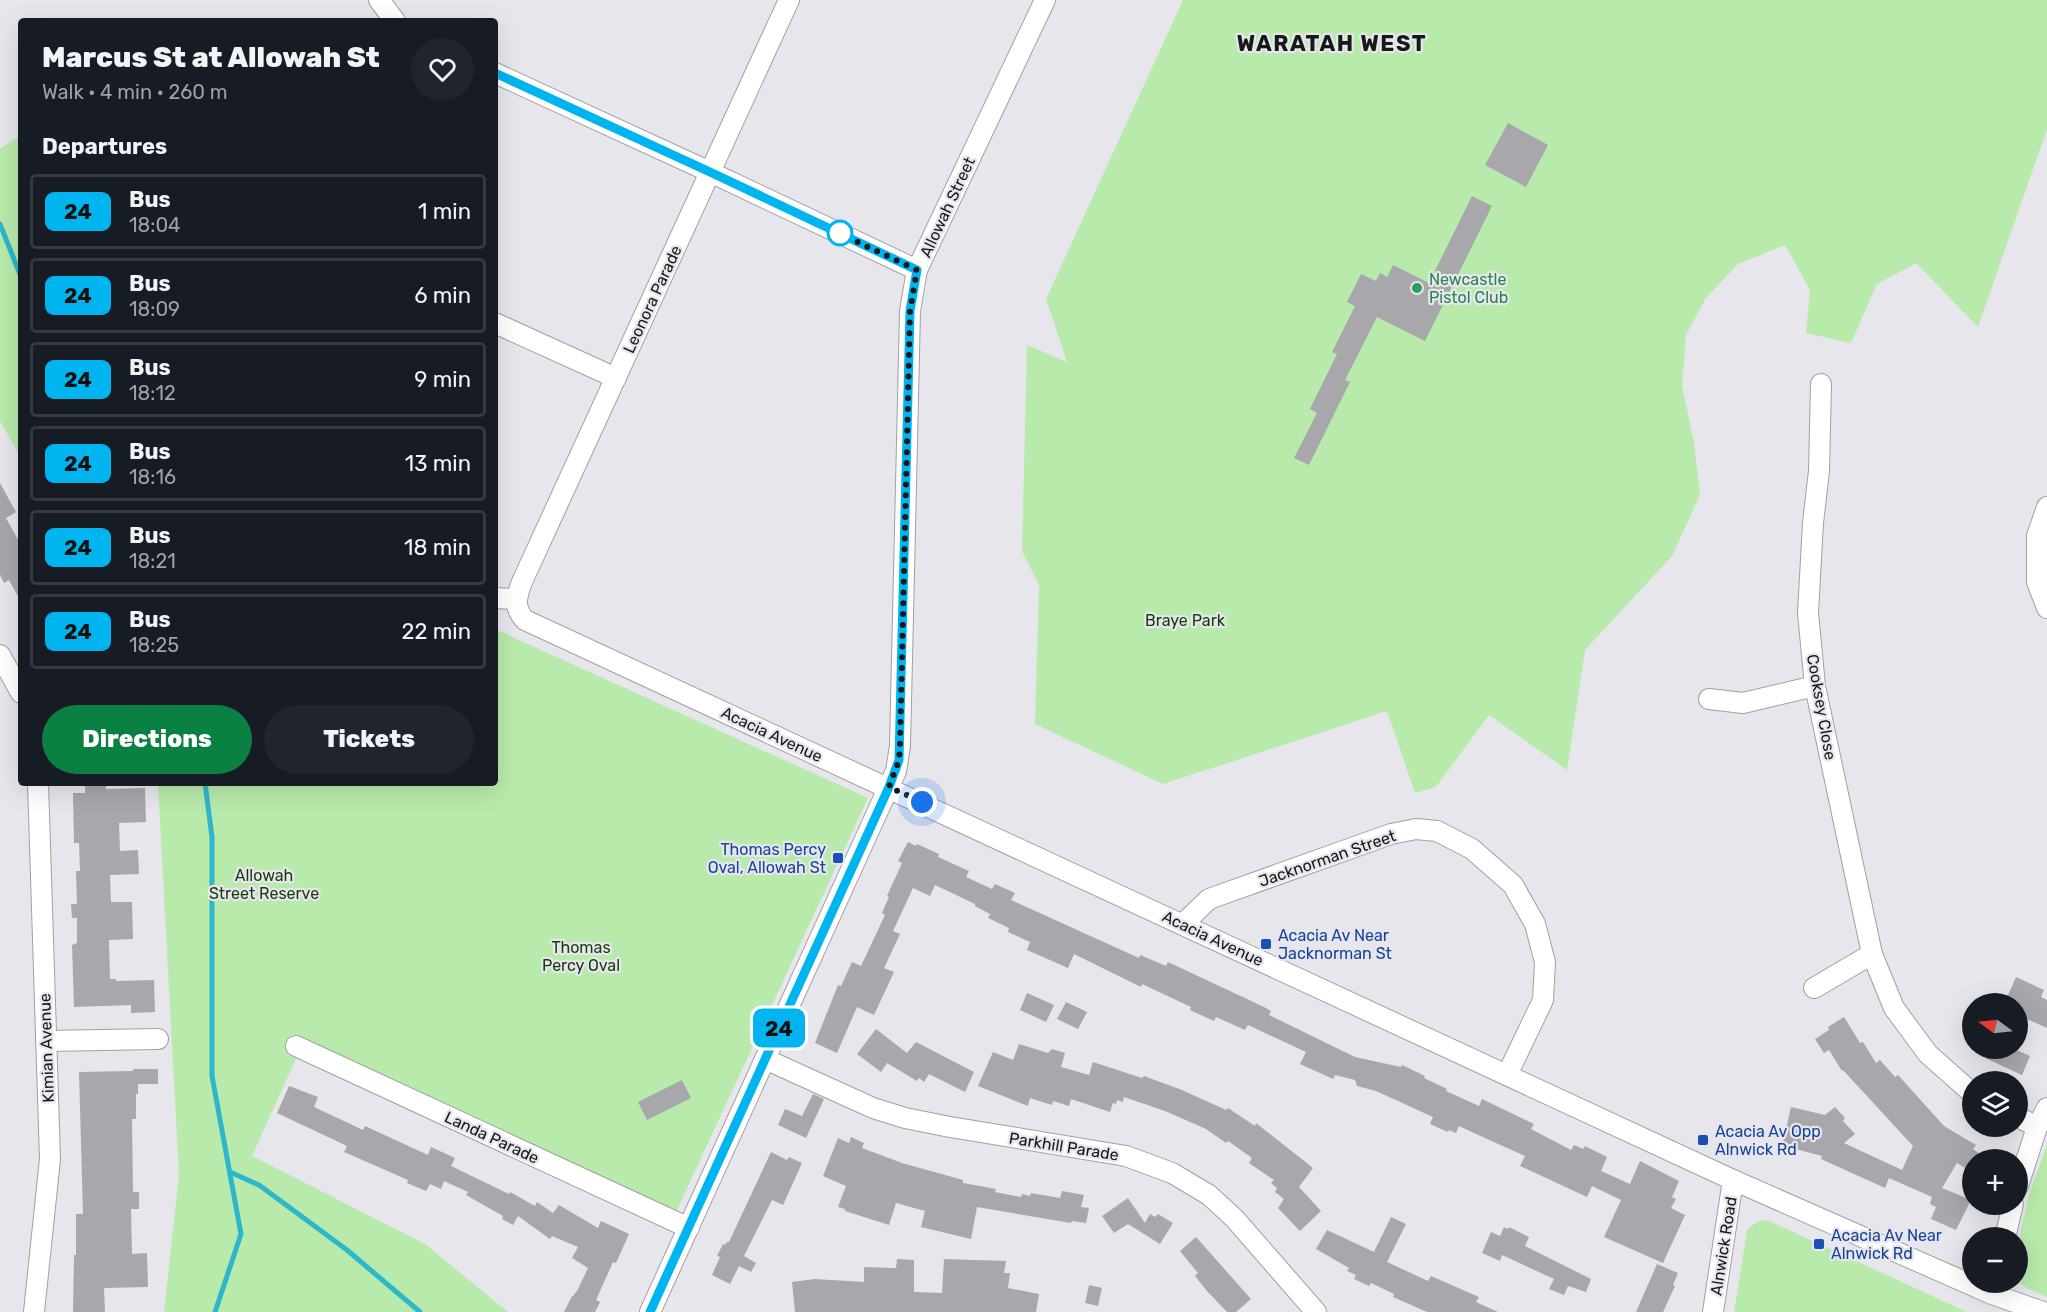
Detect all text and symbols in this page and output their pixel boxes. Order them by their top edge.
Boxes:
district label: WARATAH WEST [1237,30,1427,57]
button: heart [411,38,474,101]
text: Marcus St at Allowah St [42,41,380,74]
text: Walk · 4 min · 260 m [42,80,228,104]
text: Departures [42,133,167,160]
street label: Allowah Street [916,154,979,261]
text: Bus [129,186,171,213]
text: 1 min [418,198,471,225]
text: 24 [64,199,92,224]
text: 18:04 [129,213,181,237]
unlabelled marker [827,220,853,246]
street label: Leonora Parade [619,242,686,356]
text: Bus [129,270,171,297]
place label: Newcastle Pistol Club [1429,270,1508,307]
marker: Newcastle Pistol Club [1410,281,1424,295]
text: 6 min [414,282,471,309]
text: 24 [64,283,92,308]
text: 18:09 [129,297,180,321]
text: Bus [129,354,171,381]
text: 9 min [414,366,471,393]
text: 24 [64,367,92,392]
text: 18:12 [129,381,176,405]
text: Bus [129,438,171,465]
text: 13 min [405,450,471,477]
text: 24 [64,451,92,476]
text: 18:16 [129,465,176,489]
text: Bus [129,522,171,549]
text: 18 min [404,534,471,561]
text: 24 [64,535,92,560]
text: 18:21 [129,549,176,573]
text: Bus [129,606,171,633]
park label: Braye Park [1145,611,1226,630]
text: 22 min [402,618,471,645]
text: 24 [64,619,92,644]
text: 18:25 [129,633,179,657]
street label: Cooksey Close [1803,653,1840,762]
street label: Acacia Avenue [718,703,825,766]
button: Directions [42,705,252,774]
button: Tickets [264,705,474,774]
your location [907,787,937,817]
street label: Jacknorman Street [1256,826,1398,891]
place label: Thomas Percy Oval, Allowah St [708,840,826,877]
marker: Thomas Percy Oval, Allowah St [831,851,845,865]
park label: Allowah Street Reserve [209,866,319,903]
street label: Acacia Avenue [1159,907,1266,970]
place label: Acacia Av Near Jacknorman St [1278,926,1392,963]
marker: Acacia Av Near Jacknorman St [1259,937,1273,951]
park label: Thomas Percy Oval [542,938,620,975]
street label: Kimian Avenue [35,993,58,1103]
north arrow [1962,993,2028,1059]
map controls [1962,993,2028,1293]
line badge: 24 [752,1008,806,1048]
text: 24 [765,1016,793,1041]
button: layers [1962,1071,2028,1137]
street label: Landa Parade [442,1107,542,1168]
place label: Acacia Av Opp Alnwick Rd [1715,1122,1821,1159]
street label: Parkhill Parade [1008,1128,1120,1165]
marker: Acacia Av Opp Alnwick Rd [1696,1133,1710,1147]
button: + [1962,1149,2028,1215]
street label: Alnwick Road [1706,1195,1741,1297]
place label: Acacia Av Near Alnwick Rd [1831,1226,1942,1263]
button: − [1962,1227,2028,1293]
marker: Acacia Av Near Alnwick Rd [1812,1237,1826,1251]

